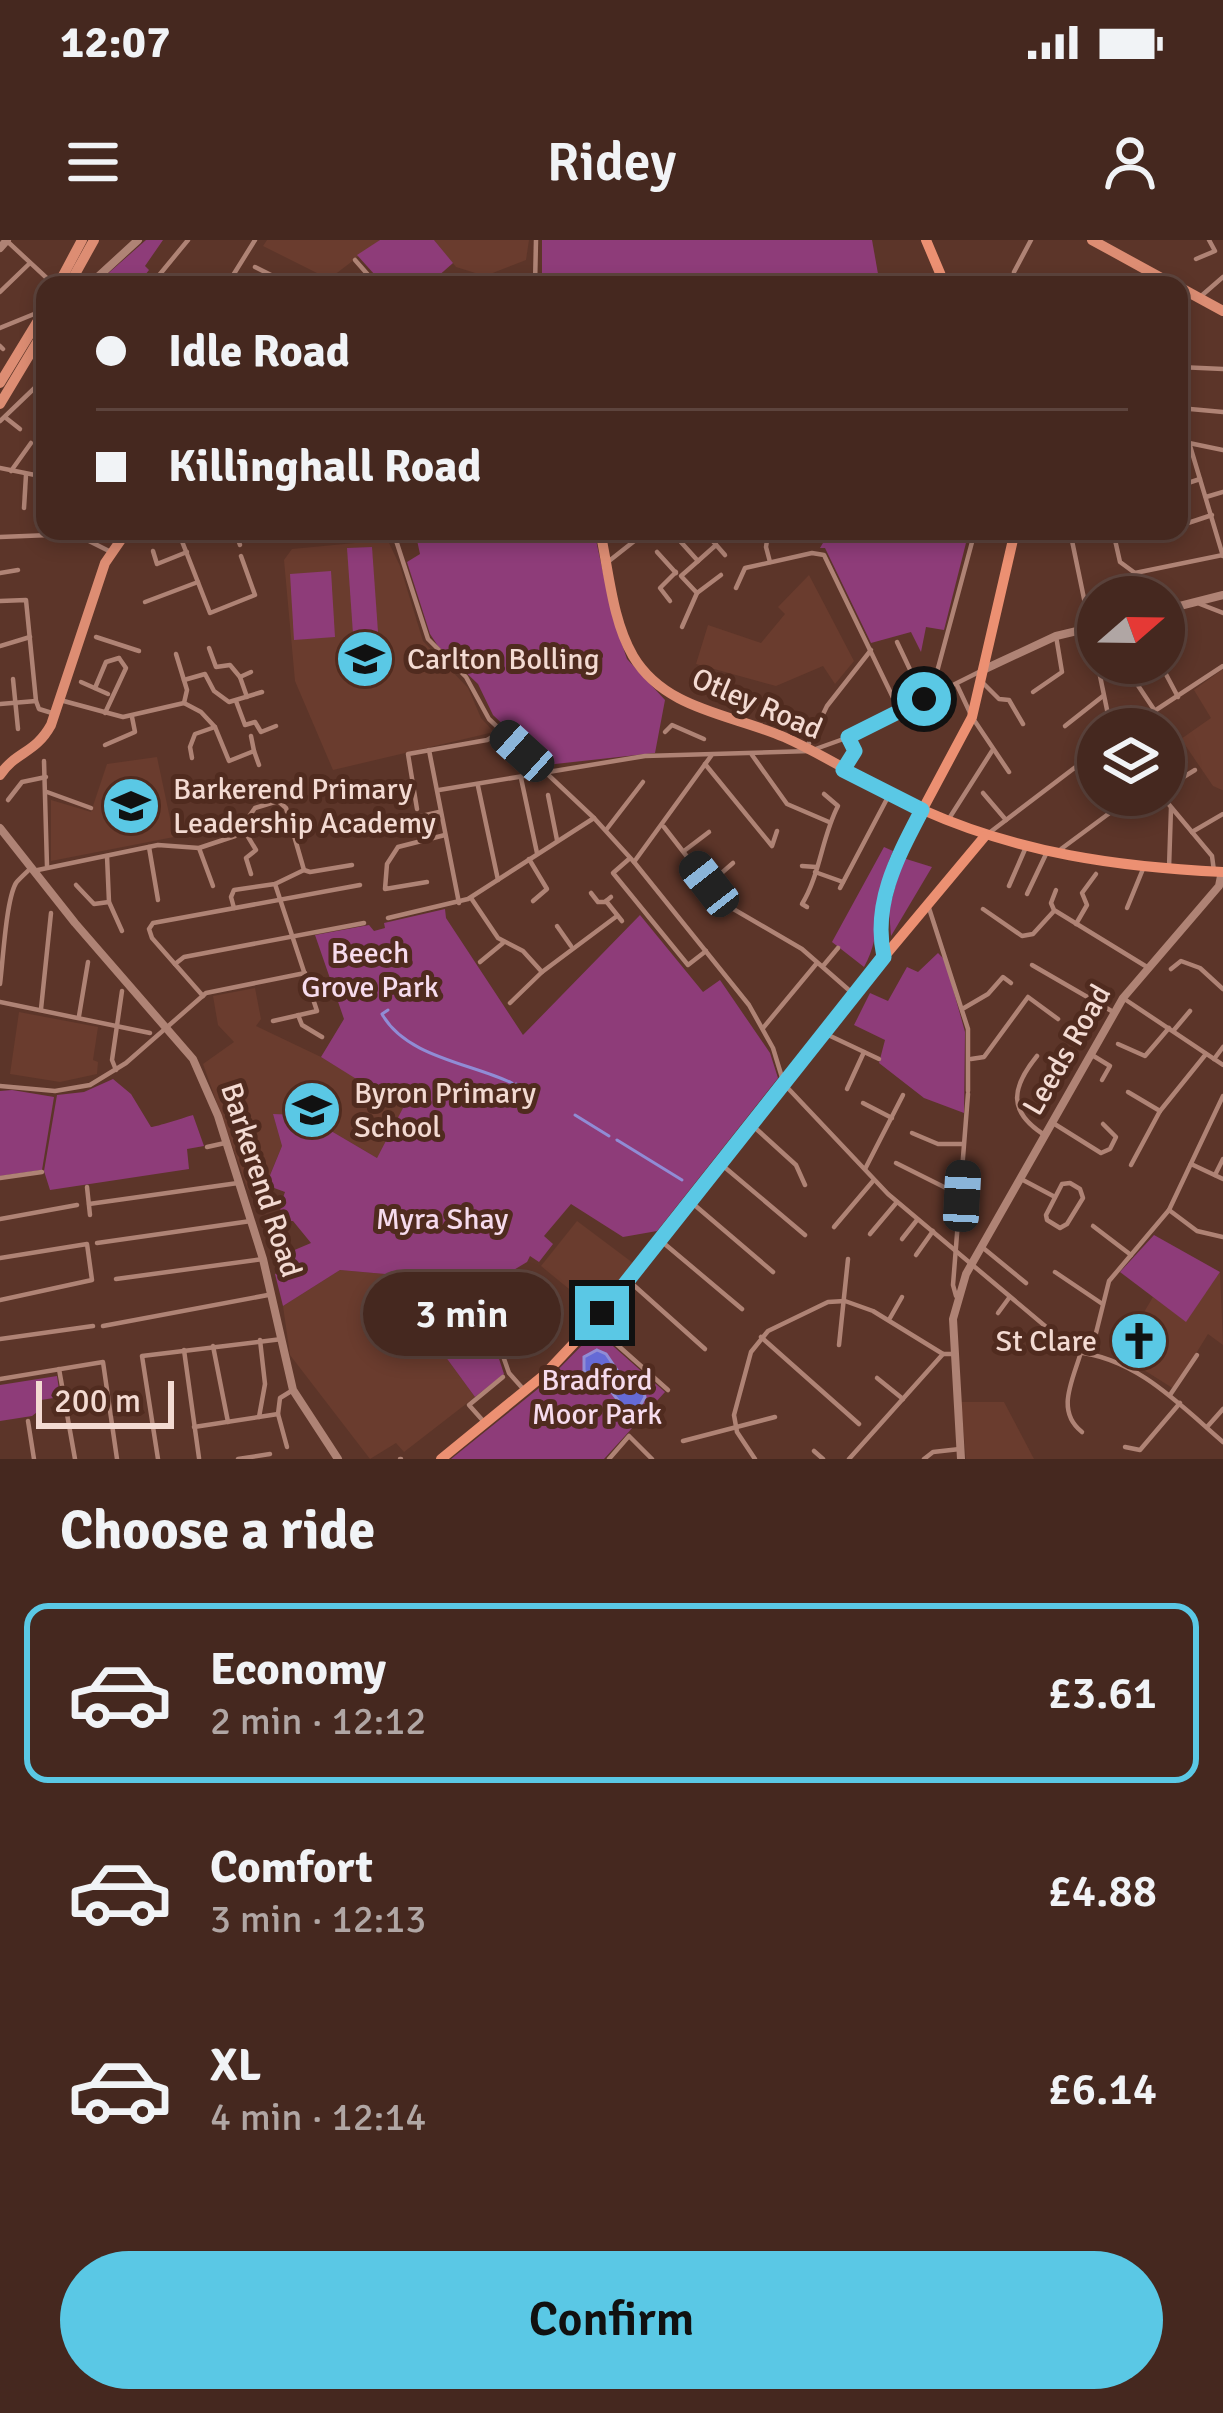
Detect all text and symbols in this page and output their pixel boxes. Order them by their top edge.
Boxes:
text: 12:07 [60,15,170,70]
icon: menu [60,129,126,195]
text: Ridey [547,129,676,196]
icon: person [1097,129,1163,195]
text: Idle Road [168,324,350,379]
text: Killinghall Road [168,439,481,494]
north arrow [1077,576,1185,684]
map controls [1077,576,1185,816]
school or university icon: Carlton Bolling [334,628,396,690]
place label: Carlton Bolling [407,641,600,678]
street label: Otley Road [686,660,828,748]
route start [897,672,951,726]
button: layers [1077,708,1185,816]
car [483,714,561,788]
place label: Barkerend Primary Leadership Academy [173,771,436,842]
school or university icon: Barkerend Primary Leadership Academy [100,775,162,837]
car [673,845,745,923]
park label: Beech Grove Park [301,935,439,1006]
street label: Leeds Road [1015,978,1119,1122]
place label: Byron Primary School [354,1075,536,1146]
street label: Barkerend Road [212,1078,310,1282]
school or university icon: Byron Primary School [281,1079,343,1141]
car [942,1159,982,1233]
park label: Myra Shay [376,1201,508,1238]
callout: 3 min [362,1271,560,1355]
route end [575,1286,629,1340]
text: 3 min [415,1290,509,1338]
church icon: St Clare [1108,1310,1170,1372]
place label: St Clare [996,1323,1097,1360]
park label: Bradford Moor Park [532,1362,662,1433]
scale bar [36,1375,174,1428]
text: 200 m [54,1381,141,1422]
text: Choose a ride [60,1497,375,1564]
icon: car [66,1639,174,1747]
text: Economy [210,1642,386,1697]
text: £3.61 [1047,1666,1157,1721]
text: 2 min · 12:12 [210,1697,426,1745]
icon: car [66,1837,174,1945]
text: Comfort [210,1840,373,1895]
text: £4.88 [1047,1864,1157,1919]
text: 3 min · 12:13 [210,1895,426,1943]
icon: car [66,2035,174,2143]
text: XL [210,2038,261,2093]
text: £6.14 [1047,2062,1157,2117]
text: 4 min · 12:14 [210,2093,426,2141]
button: Confirm [60,2251,1163,2389]

